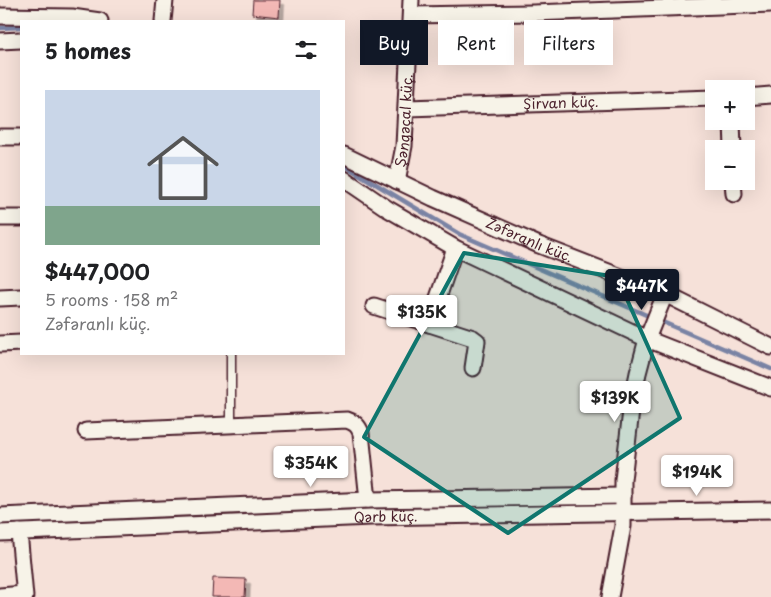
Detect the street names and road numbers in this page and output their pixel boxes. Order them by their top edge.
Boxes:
street label: Şəngəçal küç. [389,74,417,169]
street label: Şirvan küç. [523,91,599,114]
street label: Zəfəranlı küç. [483,212,576,267]
street label: Qərb küç. [353,505,418,528]

